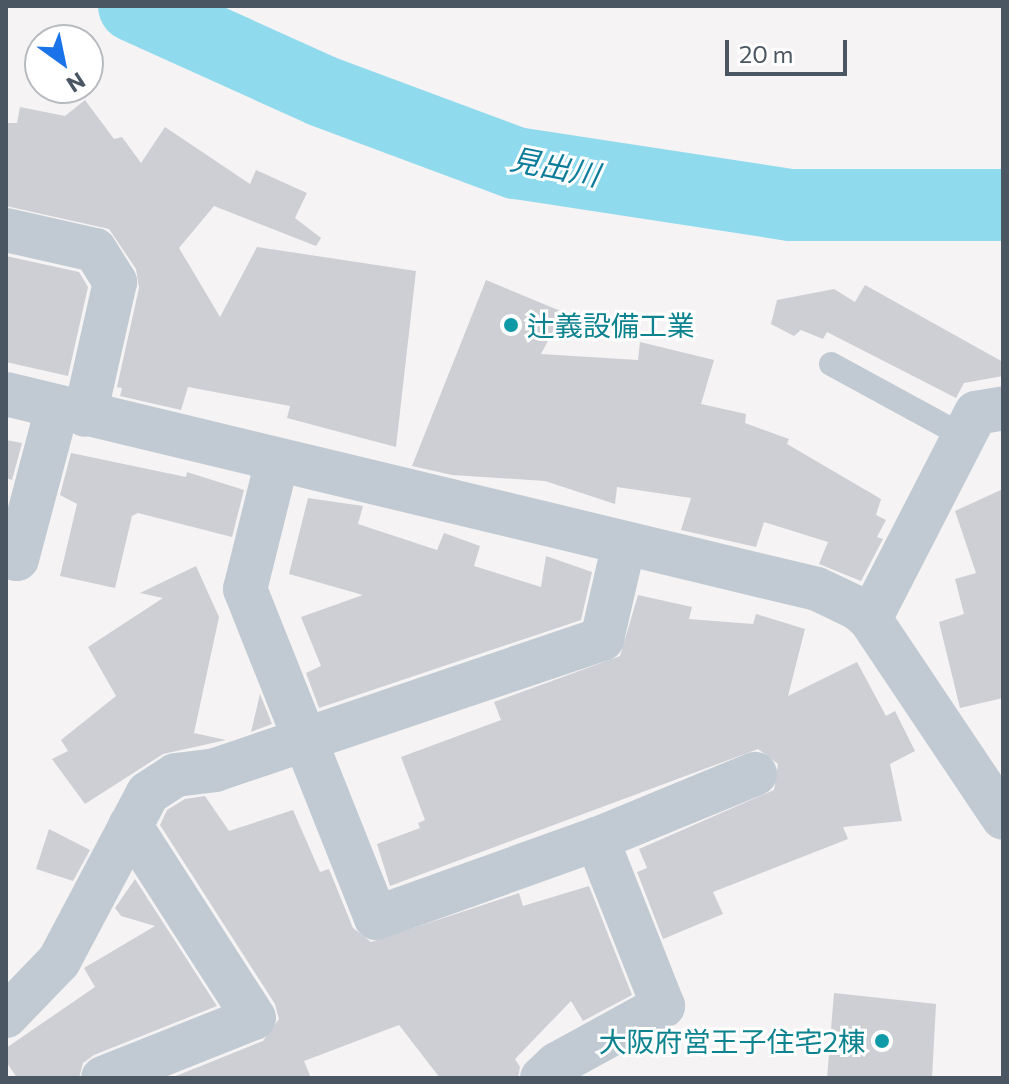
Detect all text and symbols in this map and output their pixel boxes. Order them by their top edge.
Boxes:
north arrow [24,24,104,104]
scale bar [729,24,851,74]
text: 20 m [739,39,793,68]
text: N [62,67,91,99]
water label: 見出川 [507,140,603,192]
place label: 辻義設備工業 [527,308,695,342]
marker: 辻義設備工業 [502,316,520,334]
place label: 大阪府営王子住宅2棟 [598,1024,866,1058]
marker: 大阪府営王子住宅2棟 [873,1032,891,1050]

